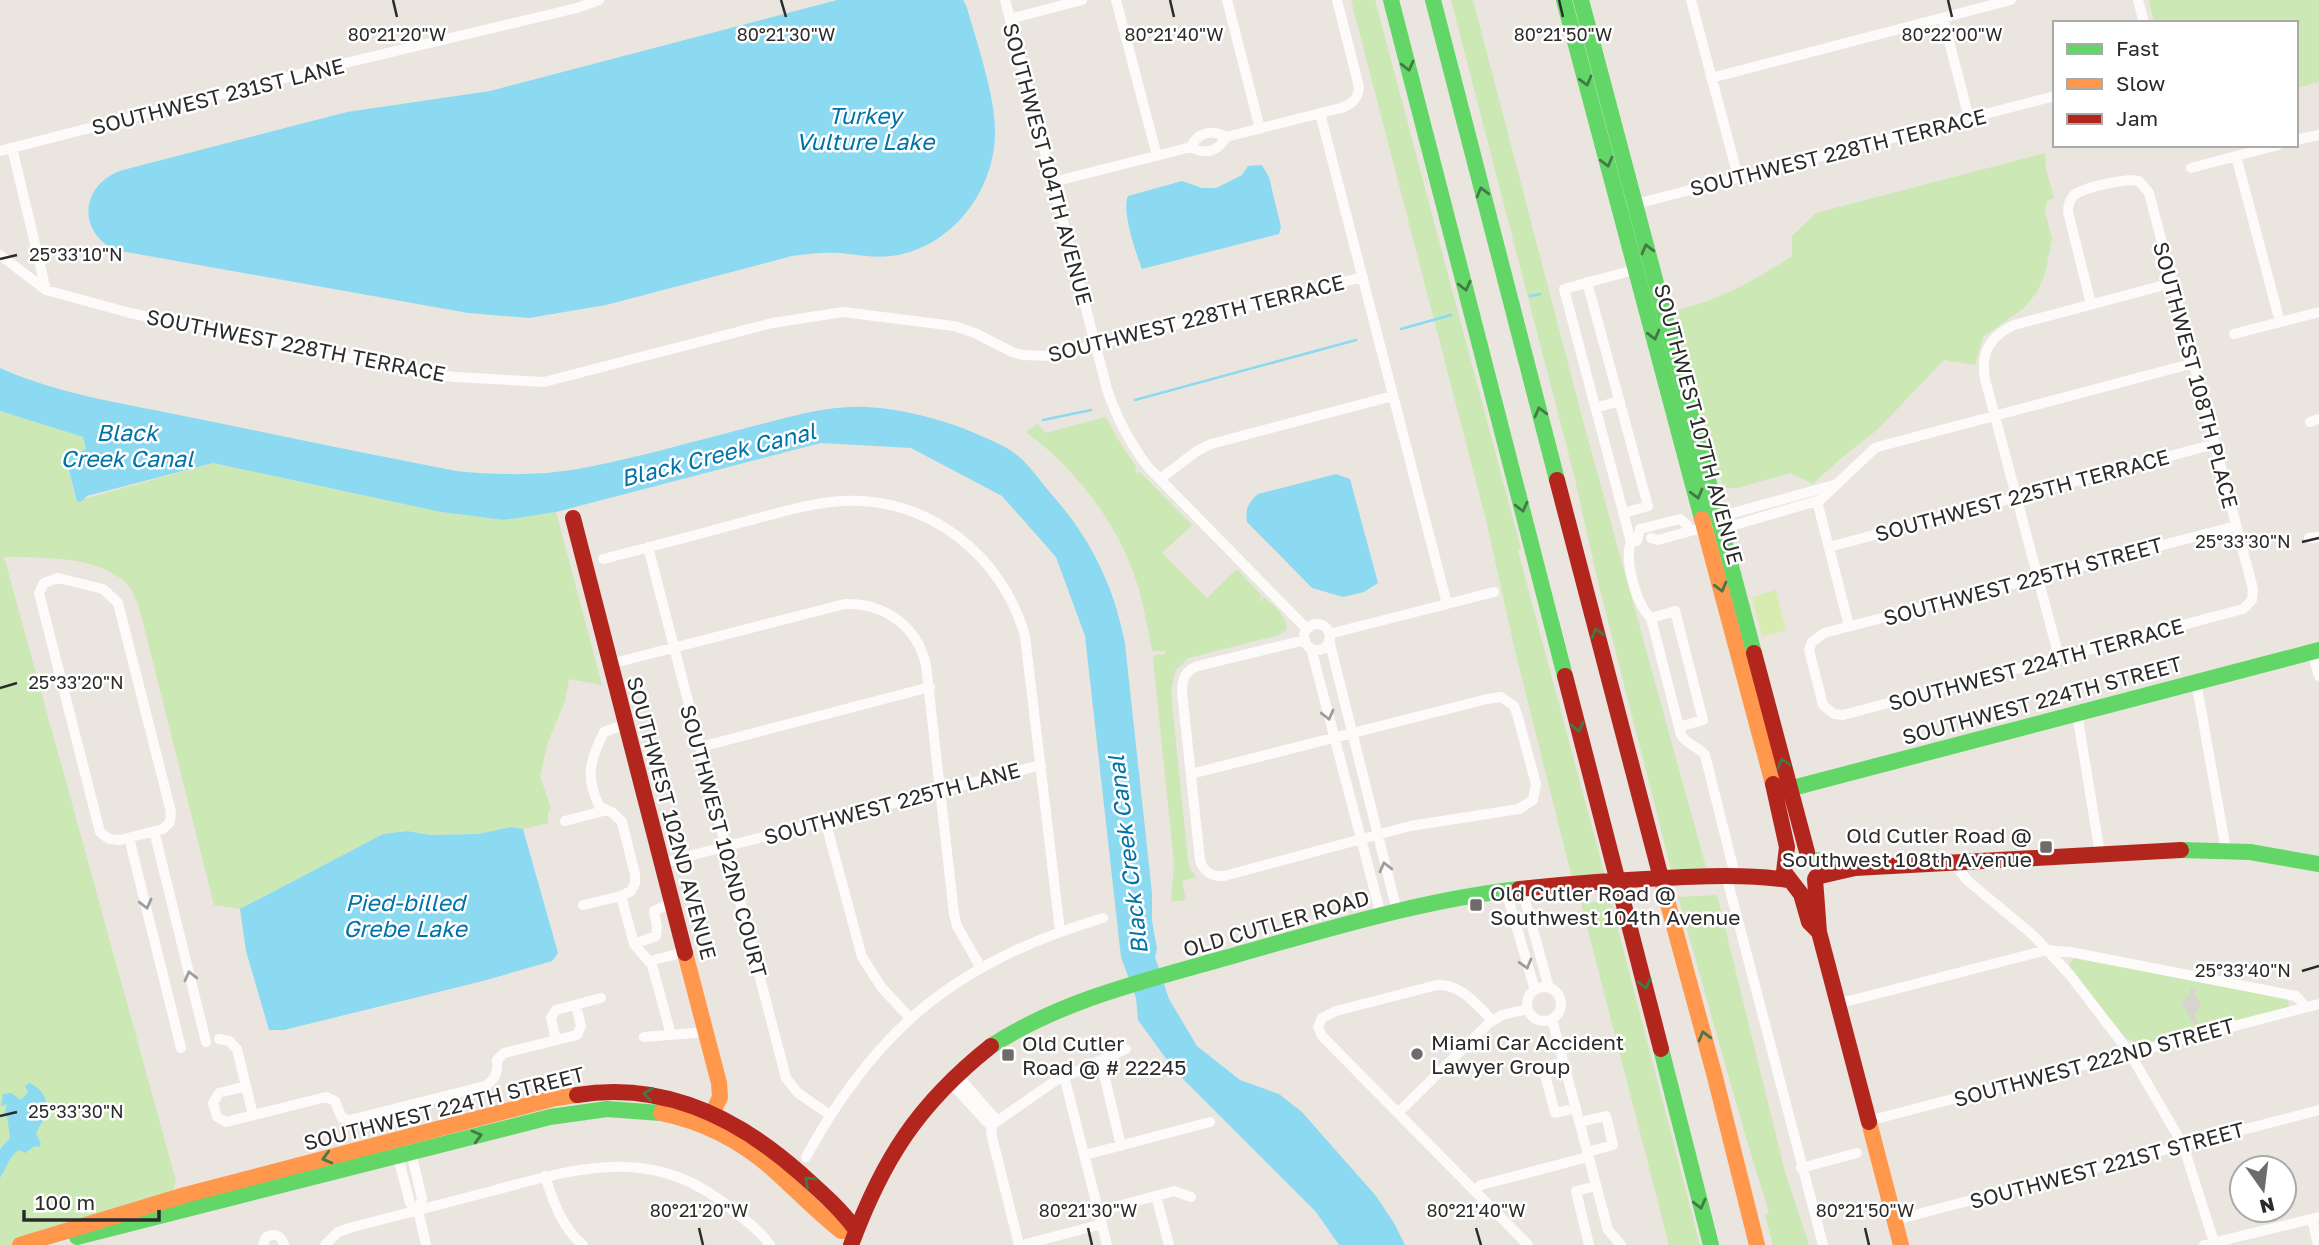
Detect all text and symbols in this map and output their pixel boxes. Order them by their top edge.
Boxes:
street label: SOUTHWEST 104TH AVENUE [998,20,1098,308]
legend [2053,21,2298,147]
text: 80°21'20"W [348,23,446,45]
text: 80°21'30"W [737,23,835,45]
text: 80°21'40"W [1124,23,1224,45]
text: 80°21'50"W [1514,23,1612,45]
text: 80°22'00"W [1902,23,2002,45]
text: Fast [2116,35,2159,61]
street label: SOUTHWEST 231ST LANE [89,52,347,140]
one-way arrow [1400,60,1414,72]
text: Slow [2116,70,2165,96]
one-way arrow [1577,75,1592,87]
water label: Turkey Vulture Lake [796,101,936,155]
street label: SOUTHWEST 228TH TERRACE [1687,103,1989,201]
text: Jam [2116,105,2158,131]
one-way arrow [1599,155,1614,167]
one-way arrow [1476,186,1491,198]
street label: SOUTHWEST 108TH PLACE [2148,239,2244,511]
text: 25°33'10"N [29,243,123,265]
one-way arrow [1641,243,1655,255]
street label: SOUTHWEST 228TH TERRACE [1045,269,1347,367]
one-way arrow [1457,280,1471,292]
street label: SOUTHWEST 107TH AVENUE [1649,281,1749,567]
street label: SOUTHWEST 228TH TERRACE [144,303,448,387]
one-way arrow [1646,329,1660,341]
one-way arrow [1534,407,1548,419]
water label: Black Creek Canal [618,416,820,492]
water label: Black Creek Canal [61,418,195,472]
street label: SOUTHWEST 225TH TERRACE [1872,443,2172,547]
one-way arrow [1688,488,1703,500]
one-way arrow [1513,501,1528,513]
text: 25°33'30"N [2195,530,2291,552]
street label: SOUTHWEST 225TH STREET [1881,531,2165,631]
one-way arrow [1713,580,1727,592]
street label: SOUTHWEST 224TH TERRACE [1886,612,2186,716]
one-way arrow [1591,627,1605,639]
street label: SOUTHWEST 224TH STREET [1899,650,2185,750]
text: 25°33'20"N [28,671,124,693]
street label: SOUTHWEST 102ND AVENUE [622,674,722,962]
street label: SOUTHWEST 102ND COURT [675,702,773,980]
one-way arrow [1320,708,1334,720]
one-way arrow [1570,721,1584,733]
water label: Black Creek Canal [1101,752,1153,956]
street label: SOUTHWEST 225TH LANE [761,756,1023,850]
one-way arrow [1777,757,1791,769]
place label: Old Cutler Road @ Southwest 108th Avenue [1782,822,2032,872]
marker: Old Cutler Road @ Southwest 108th Avenue [2038,839,2054,855]
one-way arrow [1379,861,1393,873]
place label: Old Cutler Road @ Southwest 104th Avenue [1490,880,1740,930]
street label: OLD CUTLER ROAD [1180,884,1372,962]
water label: Pied-billed Grebe Lake [343,888,469,942]
marker: Old Cutler Road @ Southwest 104th Avenue [1468,897,1484,913]
one-way arrow [138,898,152,910]
one-way arrow [1517,958,1532,970]
text: 25°33'40"N [2195,959,2291,981]
one-way arrow [183,970,198,982]
one-way arrow [1637,977,1651,989]
street label: SOUTHWEST 222ND STREET [1951,1012,2237,1112]
place label: Miami Car Accident Lawyer Group [1431,1029,1624,1079]
place label: Old Cutler Road @ # 22245 [1022,1030,1186,1080]
one-way arrow [1698,1031,1712,1043]
marker: Miami Car Accident Lawyer Group [1409,1046,1425,1062]
marker: Old Cutler Road @ # 22245 [1000,1047,1016,1063]
street label: SOUTHWEST 224TH STREET [301,1060,587,1156]
one-way arrow [642,1087,654,1102]
text: 25°33'30"N [28,1100,124,1122]
street label: SOUTHWEST 221ST STREET [1967,1116,2247,1214]
one-way arrow [471,1129,483,1144]
one-way arrow [321,1150,333,1164]
north arrow [2228,1154,2298,1224]
one-way arrow [805,1177,818,1190]
scale bar [24,1178,159,1222]
text: 100 m [35,1189,95,1215]
text: N [2257,1193,2277,1219]
one-way arrow [1692,1198,1706,1210]
text: 80°21'20"W [650,1199,748,1221]
text: 80°21'30"W [1039,1199,1137,1221]
text: 80°21'40"W [1426,1199,1526,1221]
text: 80°21'50"W [1816,1199,1914,1221]

